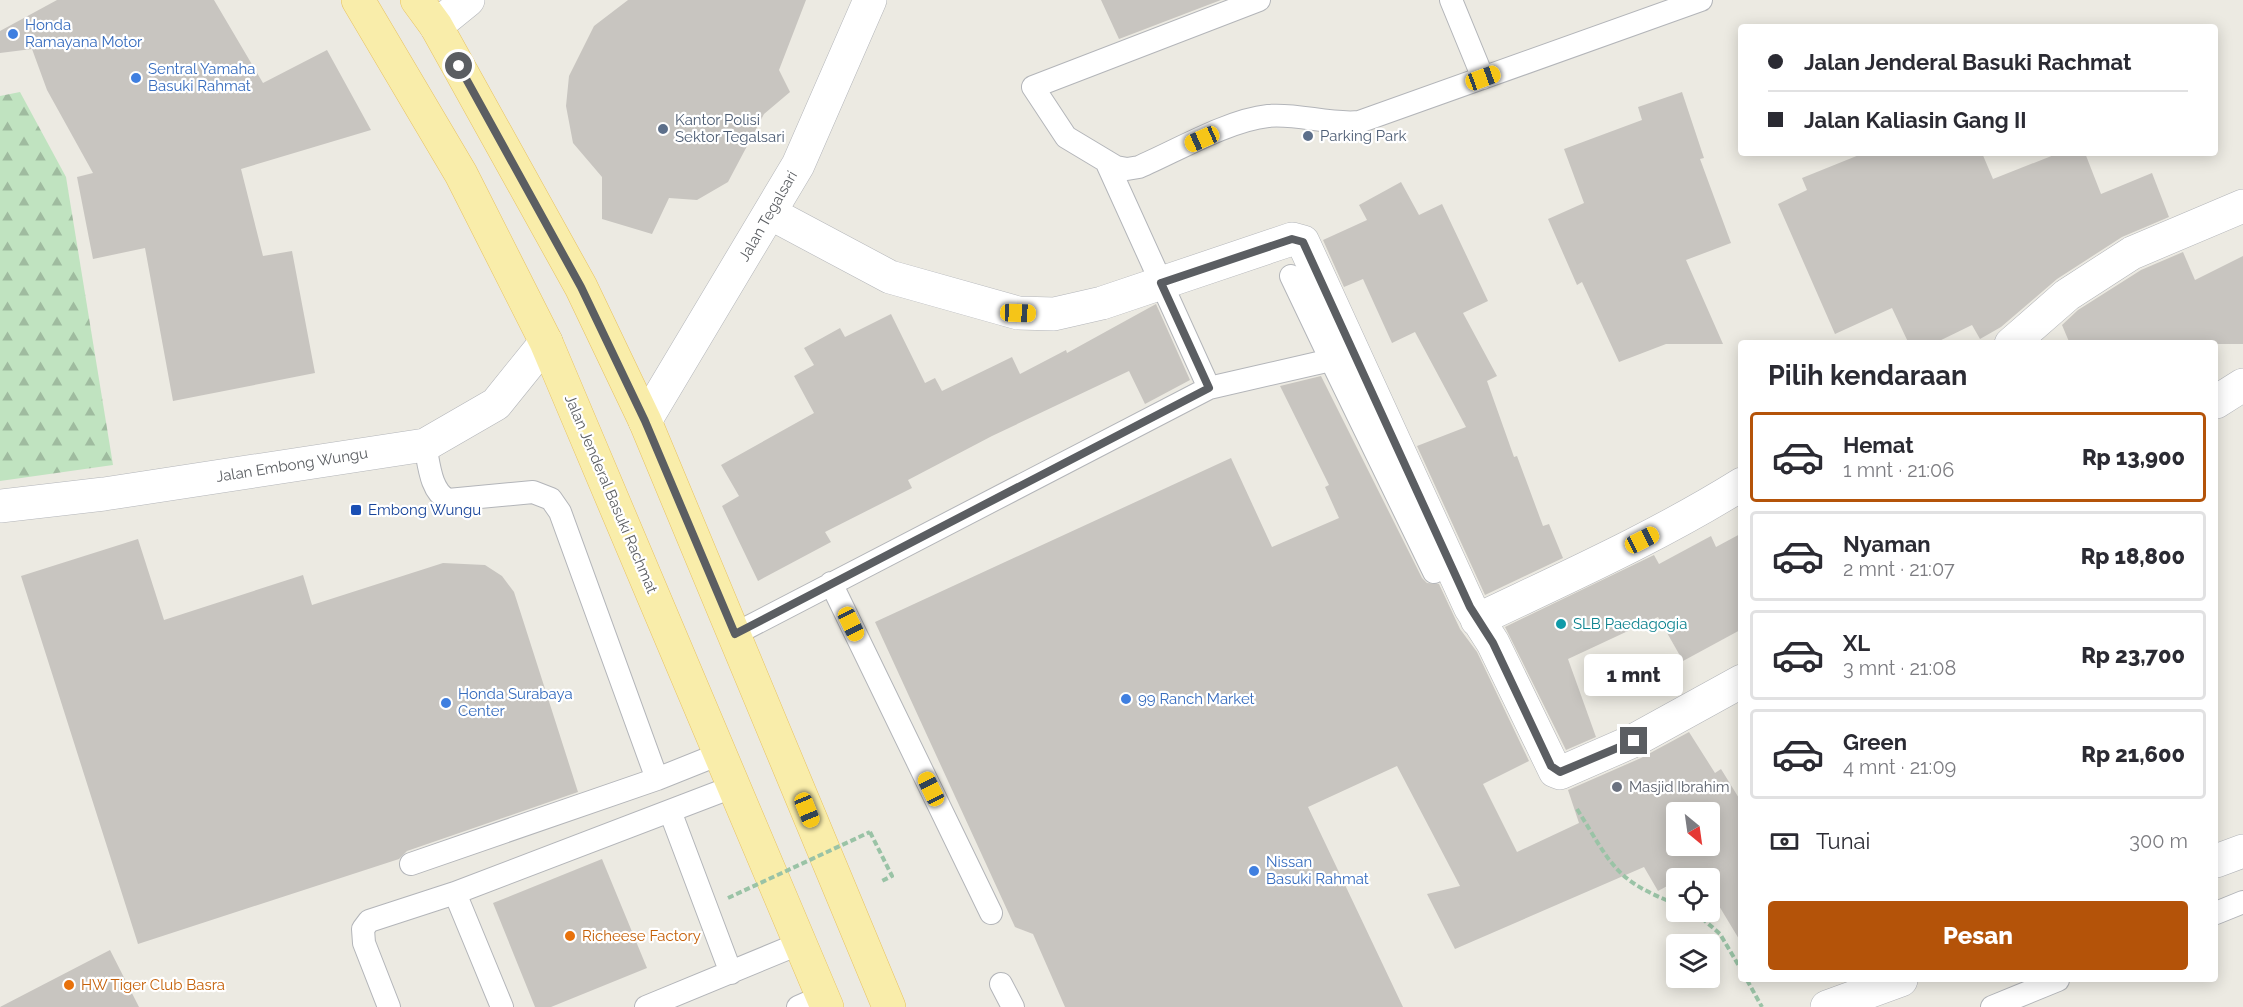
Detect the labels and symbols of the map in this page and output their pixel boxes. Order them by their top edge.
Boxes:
place label: Honda Ramayana Motor [25,16,143,51]
marker: Honda Ramayana Motor [6,27,20,41]
route start [445,52,472,79]
place label: Sentral Yamaha Basuki Rahmat [148,60,255,95]
car [1463,63,1503,93]
marker: Sentral Yamaha Basuki Rahmat [129,71,143,85]
place label: Kantor Polisi Sektor Tegalsari [675,111,785,146]
marker: Kantor Polisi Sektor Tegalsari [656,122,670,136]
car [1182,123,1222,155]
place label: Parking Park [1320,127,1406,145]
marker: Parking Park [1301,129,1315,143]
street label: Jalan Tegalsari [735,168,801,264]
car [1000,303,1036,323]
street label: Jalan Jenderal Basuki Rachmat [561,392,661,596]
street label: Jalan Embong Wungu [215,444,369,486]
place label: Embong Wungu [368,501,481,519]
marker: Embong Wungu [349,503,363,517]
car [1622,524,1662,556]
car [835,604,867,644]
place label: SLB Paedagogia [1573,615,1687,633]
marker: SLB Paedagogia [1554,617,1568,631]
callout: 1 mnt [1584,654,1684,696]
place label: Honda Surabaya Center [458,685,573,720]
place label: 99 Ranch Market [1138,690,1255,708]
marker: 99 Ranch Market [1119,692,1133,706]
marker: Honda Surabaya Center [439,696,453,710]
route end [1620,727,1647,754]
car [915,769,947,809]
place label: Masjid Ibrahim [1629,778,1730,796]
marker: Masjid Ibrahim [1610,780,1624,794]
car [792,790,822,830]
north arrow [1666,802,1720,856]
place label: Nissan Basuki Rahmat [1266,853,1369,888]
marker: Nissan Basuki Rahmat [1247,864,1261,878]
place label: Richeese Factory [582,927,701,945]
marker: Richeese Factory [563,929,577,943]
place label: HW Tiger Club Basra [81,976,225,994]
marker: HW Tiger Club Basra [62,978,76,992]

